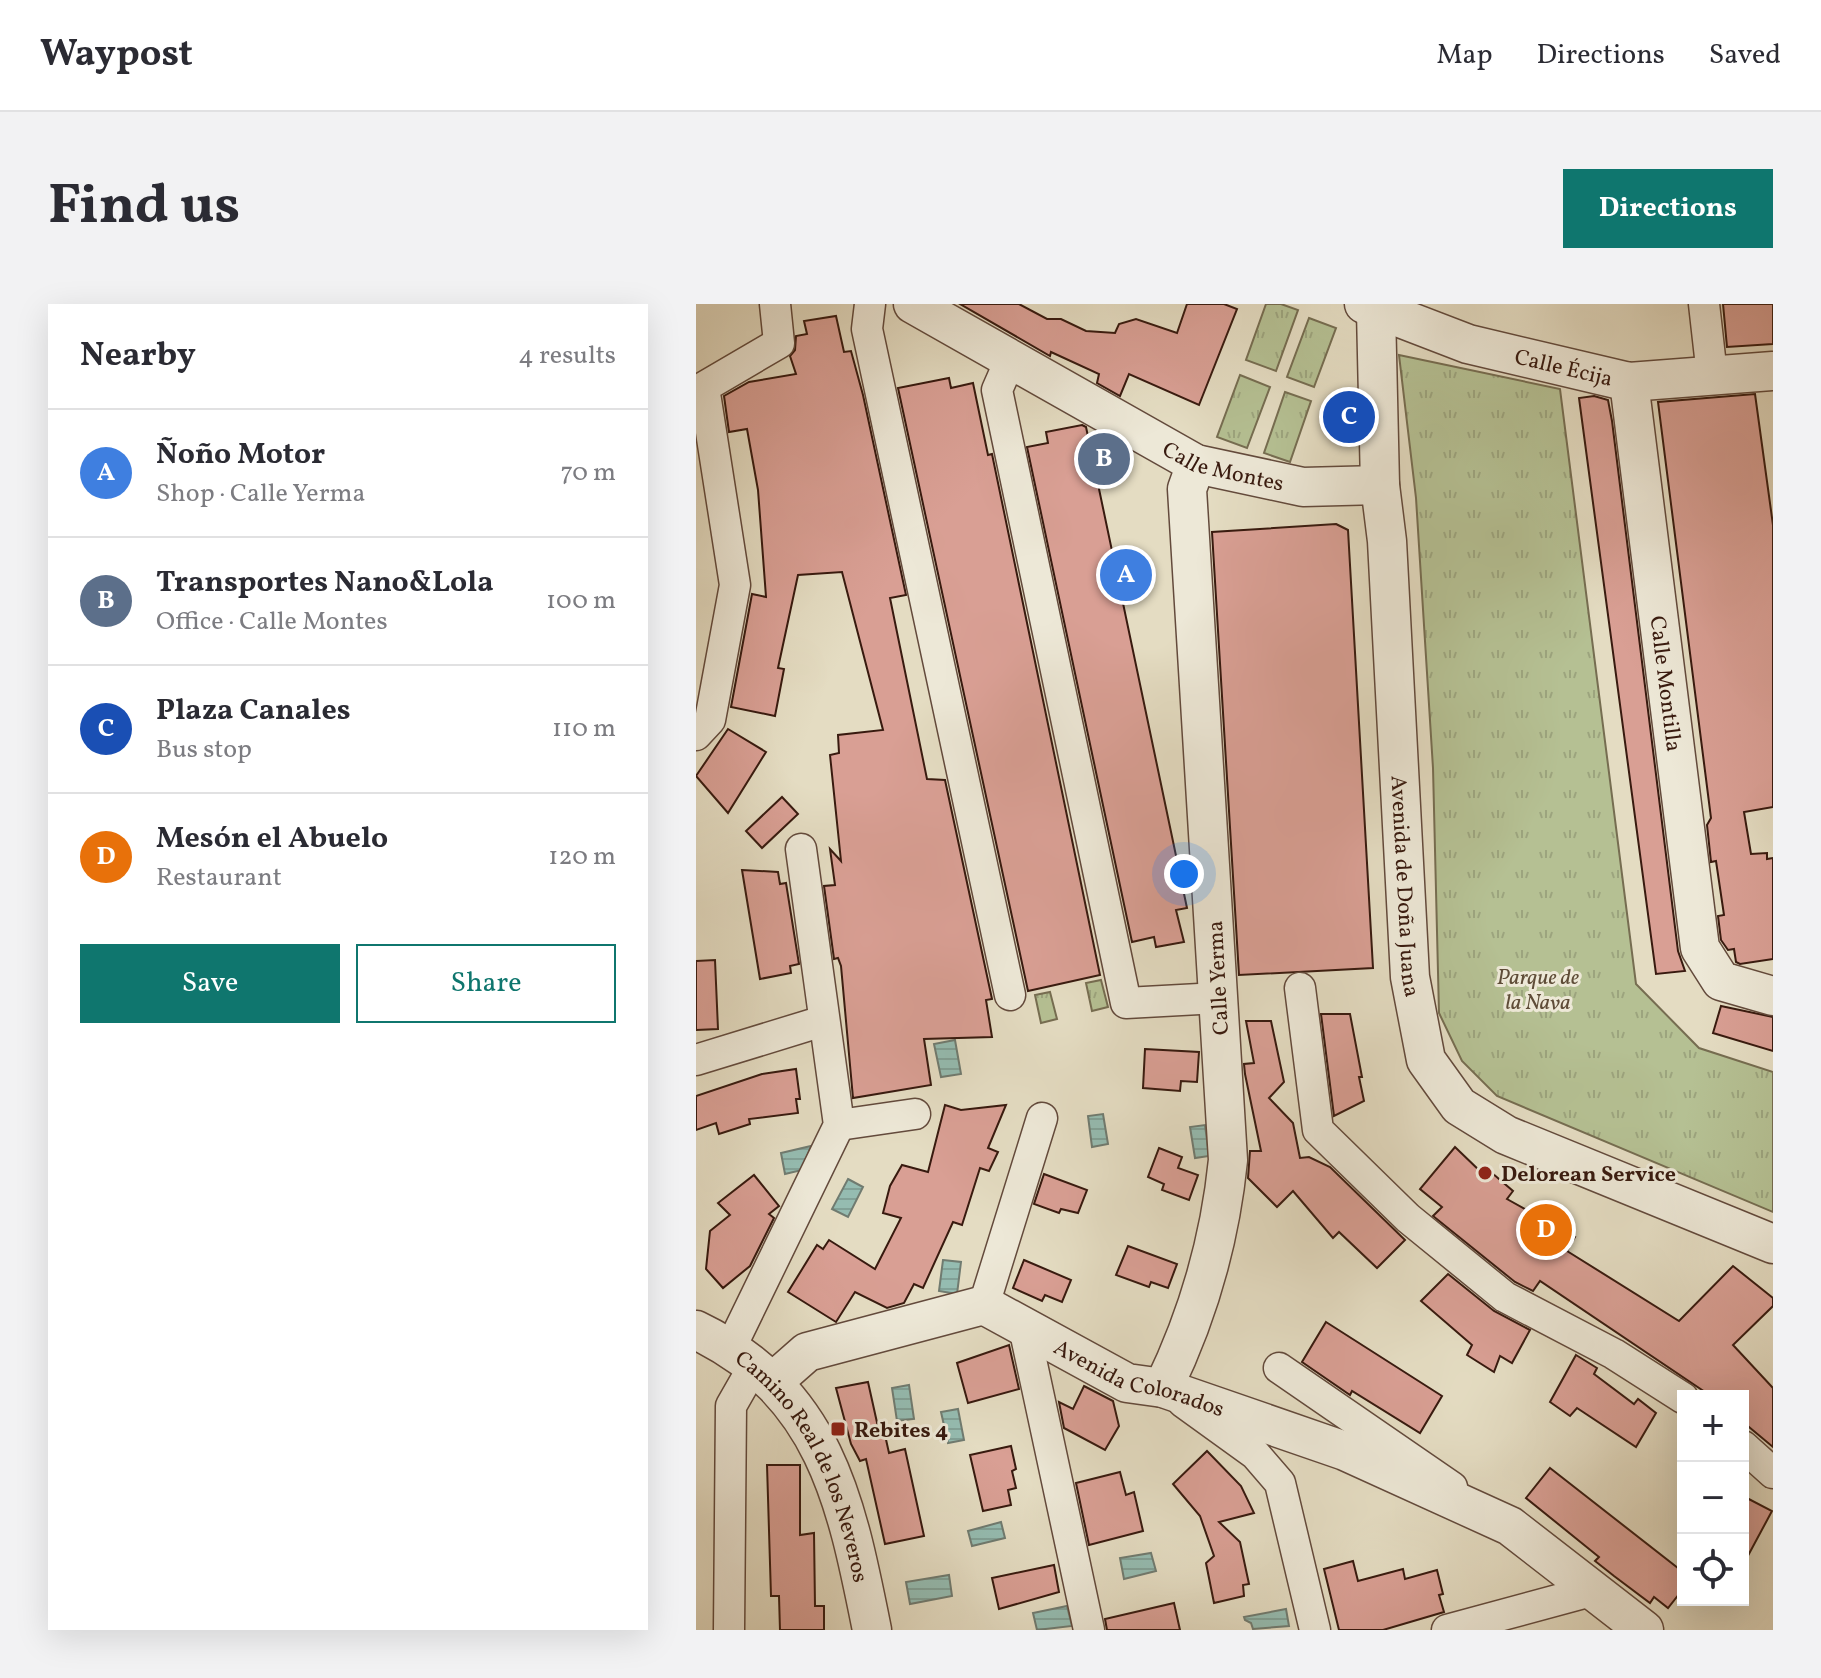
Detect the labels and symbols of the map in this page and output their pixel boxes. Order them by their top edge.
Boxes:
street label: Calle Écija [1511,343,1616,396]
pin: C [1323,387,1375,447]
pin: B [1078,429,1130,489]
street label: Calle Montes [1156,435,1286,500]
pin: A [1100,545,1152,605]
street label: Calle Montilla [1640,614,1688,754]
street label: Avenida de Doña Juana [1381,775,1427,1000]
your location [1164,854,1204,894]
street label: Calle Yerma [1201,920,1238,1036]
park label: Parque de la Nava [1497,963,1579,1019]
place label: Delorean Service [1501,1160,1676,1191]
marker: Delorean Service [1476,1164,1494,1182]
pin: D [1520,1200,1572,1260]
street label: Avenida Colorados [1048,1333,1228,1426]
street label: Camino Real de los Neveros [728,1344,875,1586]
place label: Rebites 4 [854,1416,948,1447]
marker: Rebites 4 [829,1420,847,1438]

